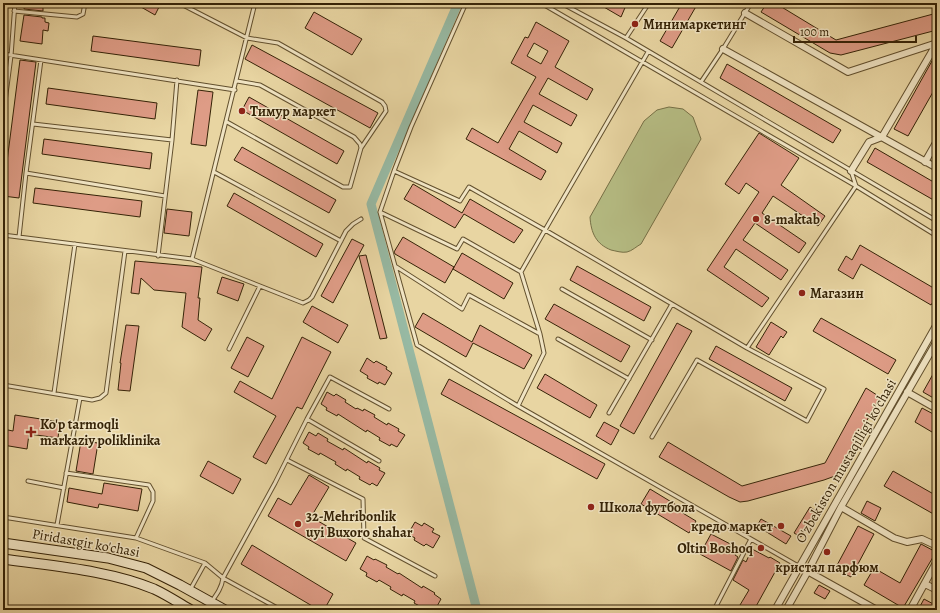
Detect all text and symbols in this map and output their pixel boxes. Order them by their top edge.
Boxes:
place label: Минимаркетинг [643,15,746,34]
scale bar [794,18,916,44]
marker: Минимаркетинг [630,19,640,29]
text: 100 m [800,24,829,40]
place label: Тимур маркет [250,102,337,121]
marker: Тимур маркет [237,106,247,116]
place label: 8-maktab [764,210,820,229]
marker: 8-maktab [751,214,761,224]
place label: Магазин [810,284,864,303]
marker: Магазин [797,288,807,298]
street label: O'zbekiston mustaqilligi ko'chasi [791,375,901,547]
place label: Ko'p tarmoqli markaziy poliklinika [40,415,161,450]
marker: Ko'p tarmoqli markaziy poliklinika [25,426,37,438]
place label: Школа футбола [599,498,695,517]
marker: Школа футбола [586,502,596,512]
place label: 32-Mehribonlik uyi Buxoro shahar [306,507,413,542]
place label: кредо маркет [691,517,774,536]
marker: 32-Mehribonlik uyi Buxoro shahar [293,519,303,529]
marker: кредо маркет [776,521,786,531]
street label: Piridastgir ko'chasi [31,524,141,562]
place label: Oltin Boshoq [677,539,754,558]
marker: Oltin Boshoq [756,543,766,553]
marker: кристал парфюм [822,547,832,557]
place label: кристал парфюм [775,558,879,577]

